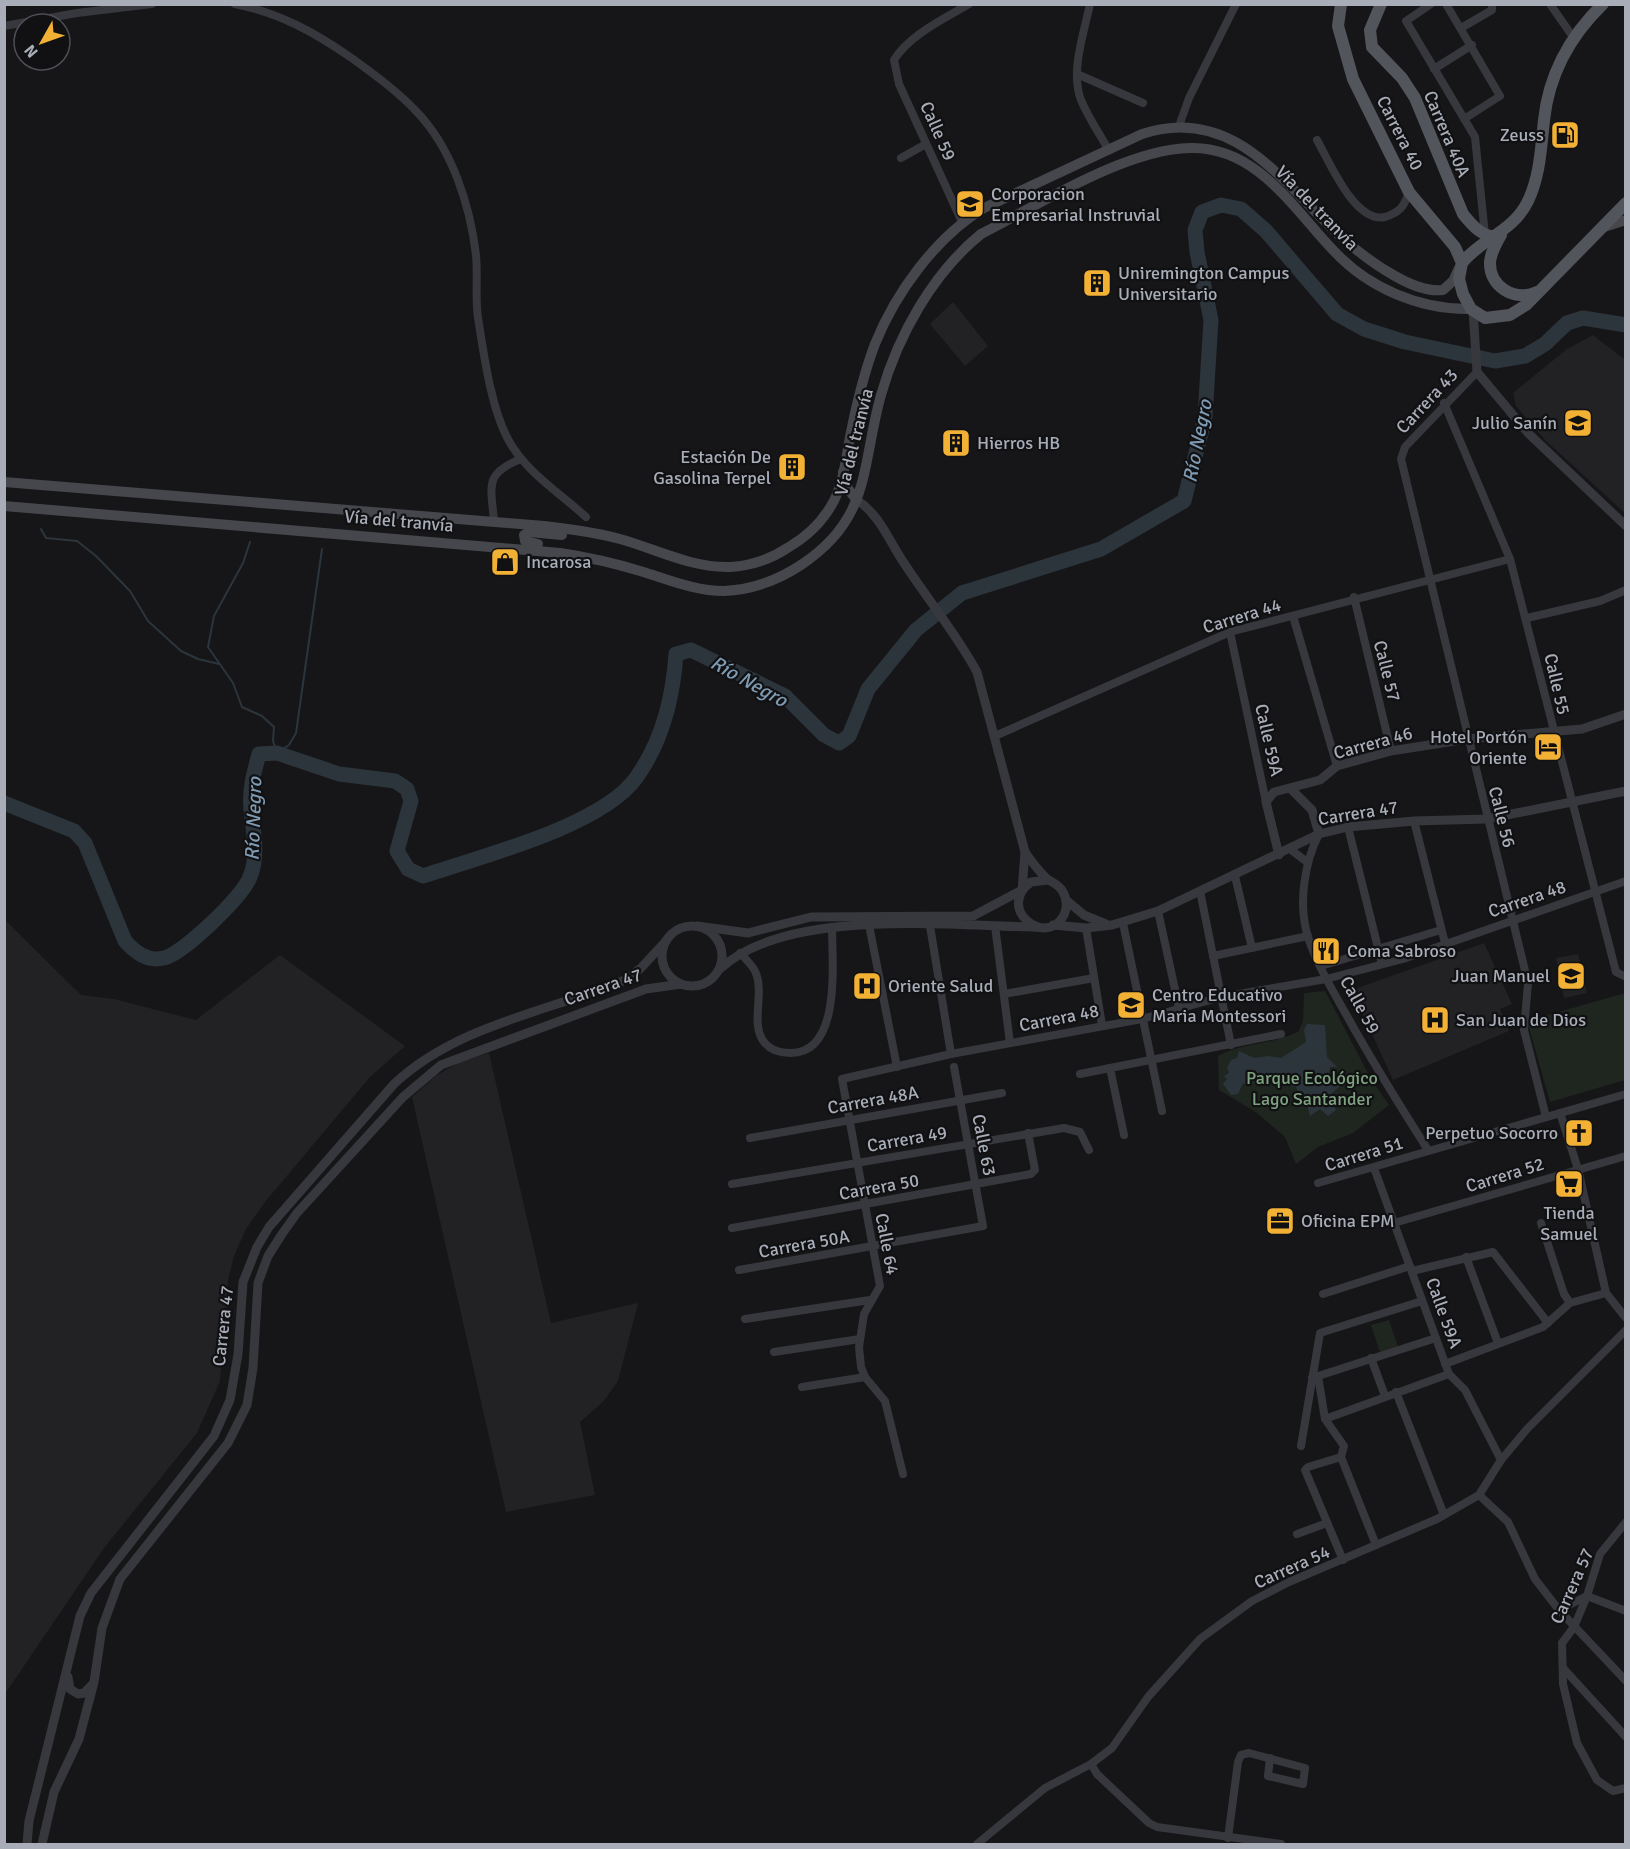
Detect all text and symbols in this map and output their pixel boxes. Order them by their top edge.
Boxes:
north arrow [12,12,72,72]
text: N [20,40,43,62]
street label: Carrera 40A [1419,87,1475,181]
street label: Carrera 40 [1372,92,1428,174]
street label: Calle 59 [915,98,961,164]
fuel station icon: Zeuss [1549,119,1581,151]
place label: Zeuss [1500,124,1544,146]
street label: Vía del tranvía [1271,161,1363,255]
place label: Corporacion Empresarial Instruvial [991,183,1161,226]
school or university icon: Corporacion Empresarial Instruvial [954,188,986,220]
place label: Uniremington Campus Universitario [1118,262,1289,305]
building icon: Uniremington Campus Universitario [1081,267,1113,299]
street label: Carrera 43 [1391,364,1463,438]
street label: Vía del tranvía [830,386,878,498]
water label: Río Negro [1177,396,1218,485]
school or university icon: Julio Sanín [1562,407,1594,439]
place label: Julio Sanín [1472,412,1557,434]
building icon: Hierros HB [940,427,972,459]
place label: Hierros HB [977,432,1060,454]
place label: Estación De Gasolina Terpel [653,446,771,489]
building icon: Estación De Gasolina Terpel [776,451,808,483]
street label: Vía del tranvía [343,505,455,537]
shop icon: Incarosa [489,546,521,578]
place label: Incarosa [526,551,591,573]
street label: Carrera 44 [1200,594,1284,638]
street label: Calle 57 [1369,638,1405,704]
water label: Río Negro [706,650,793,713]
street label: Calle 55 [1539,651,1575,717]
street label: Calle 59A [1250,702,1288,778]
street label: Carrera 46 [1331,722,1415,764]
place label: Hotel Portón Oriente [1430,726,1527,769]
hotel icon: Hotel Portón Oriente [1532,731,1564,763]
water label: Río Negro [240,775,268,861]
street label: Calle 56 [1484,784,1520,850]
street label: Carrera 47 [1316,796,1400,830]
street label: Carrera 48 [1485,875,1569,923]
restaurant icon: Coma Sabroso [1310,935,1342,967]
place label: Coma Sabroso [1347,940,1456,962]
school or university icon: Juan Manuel [1555,960,1587,992]
street label: Carrera 47 [561,963,645,1011]
place label: Juan Manuel [1452,965,1550,987]
hospital icon: Oriente Salud [851,970,883,1002]
street label: Calle 59 [1335,972,1385,1038]
place label: Oriente Salud [888,975,993,997]
place label: Centro Educativo Maria Montessori [1152,984,1286,1027]
school or university icon: Centro Educativo Maria Montessori [1115,989,1147,1021]
street label: Carrera 48 [1017,999,1101,1037]
hospital icon: San Juan de Dios [1419,1004,1451,1036]
place label: San Juan de Dios [1456,1009,1586,1031]
park label: Parque Ecológico Lago Santander [1246,1067,1378,1110]
street label: Carrera 48A [826,1081,920,1119]
street label: Calle 63 [967,1112,1001,1178]
church icon: Perpetuo Socorro [1563,1117,1595,1149]
street label: Carrera 49 [865,1121,949,1157]
place label: Perpetuo Socorro [1425,1122,1558,1144]
street label: Carrera 51 [1322,1132,1406,1176]
street label: Carrera 52 [1463,1153,1547,1197]
supermarket icon: Tienda Samuel [1553,1168,1585,1200]
street label: Carrera 50 [837,1169,921,1205]
place label: Tienda Samuel [1540,1202,1598,1245]
office icon: Oficina EPM [1264,1205,1296,1237]
place label: Oficina EPM [1301,1210,1394,1232]
street label: Calle 64 [870,1211,904,1277]
street label: Carrera 50A [757,1225,851,1263]
street label: Calle 59A [1421,1275,1467,1351]
street label: Carrera 47 [208,1285,238,1367]
street label: Carrera 54 [1251,1540,1334,1593]
street label: Carrera 57 [1546,1545,1598,1627]

